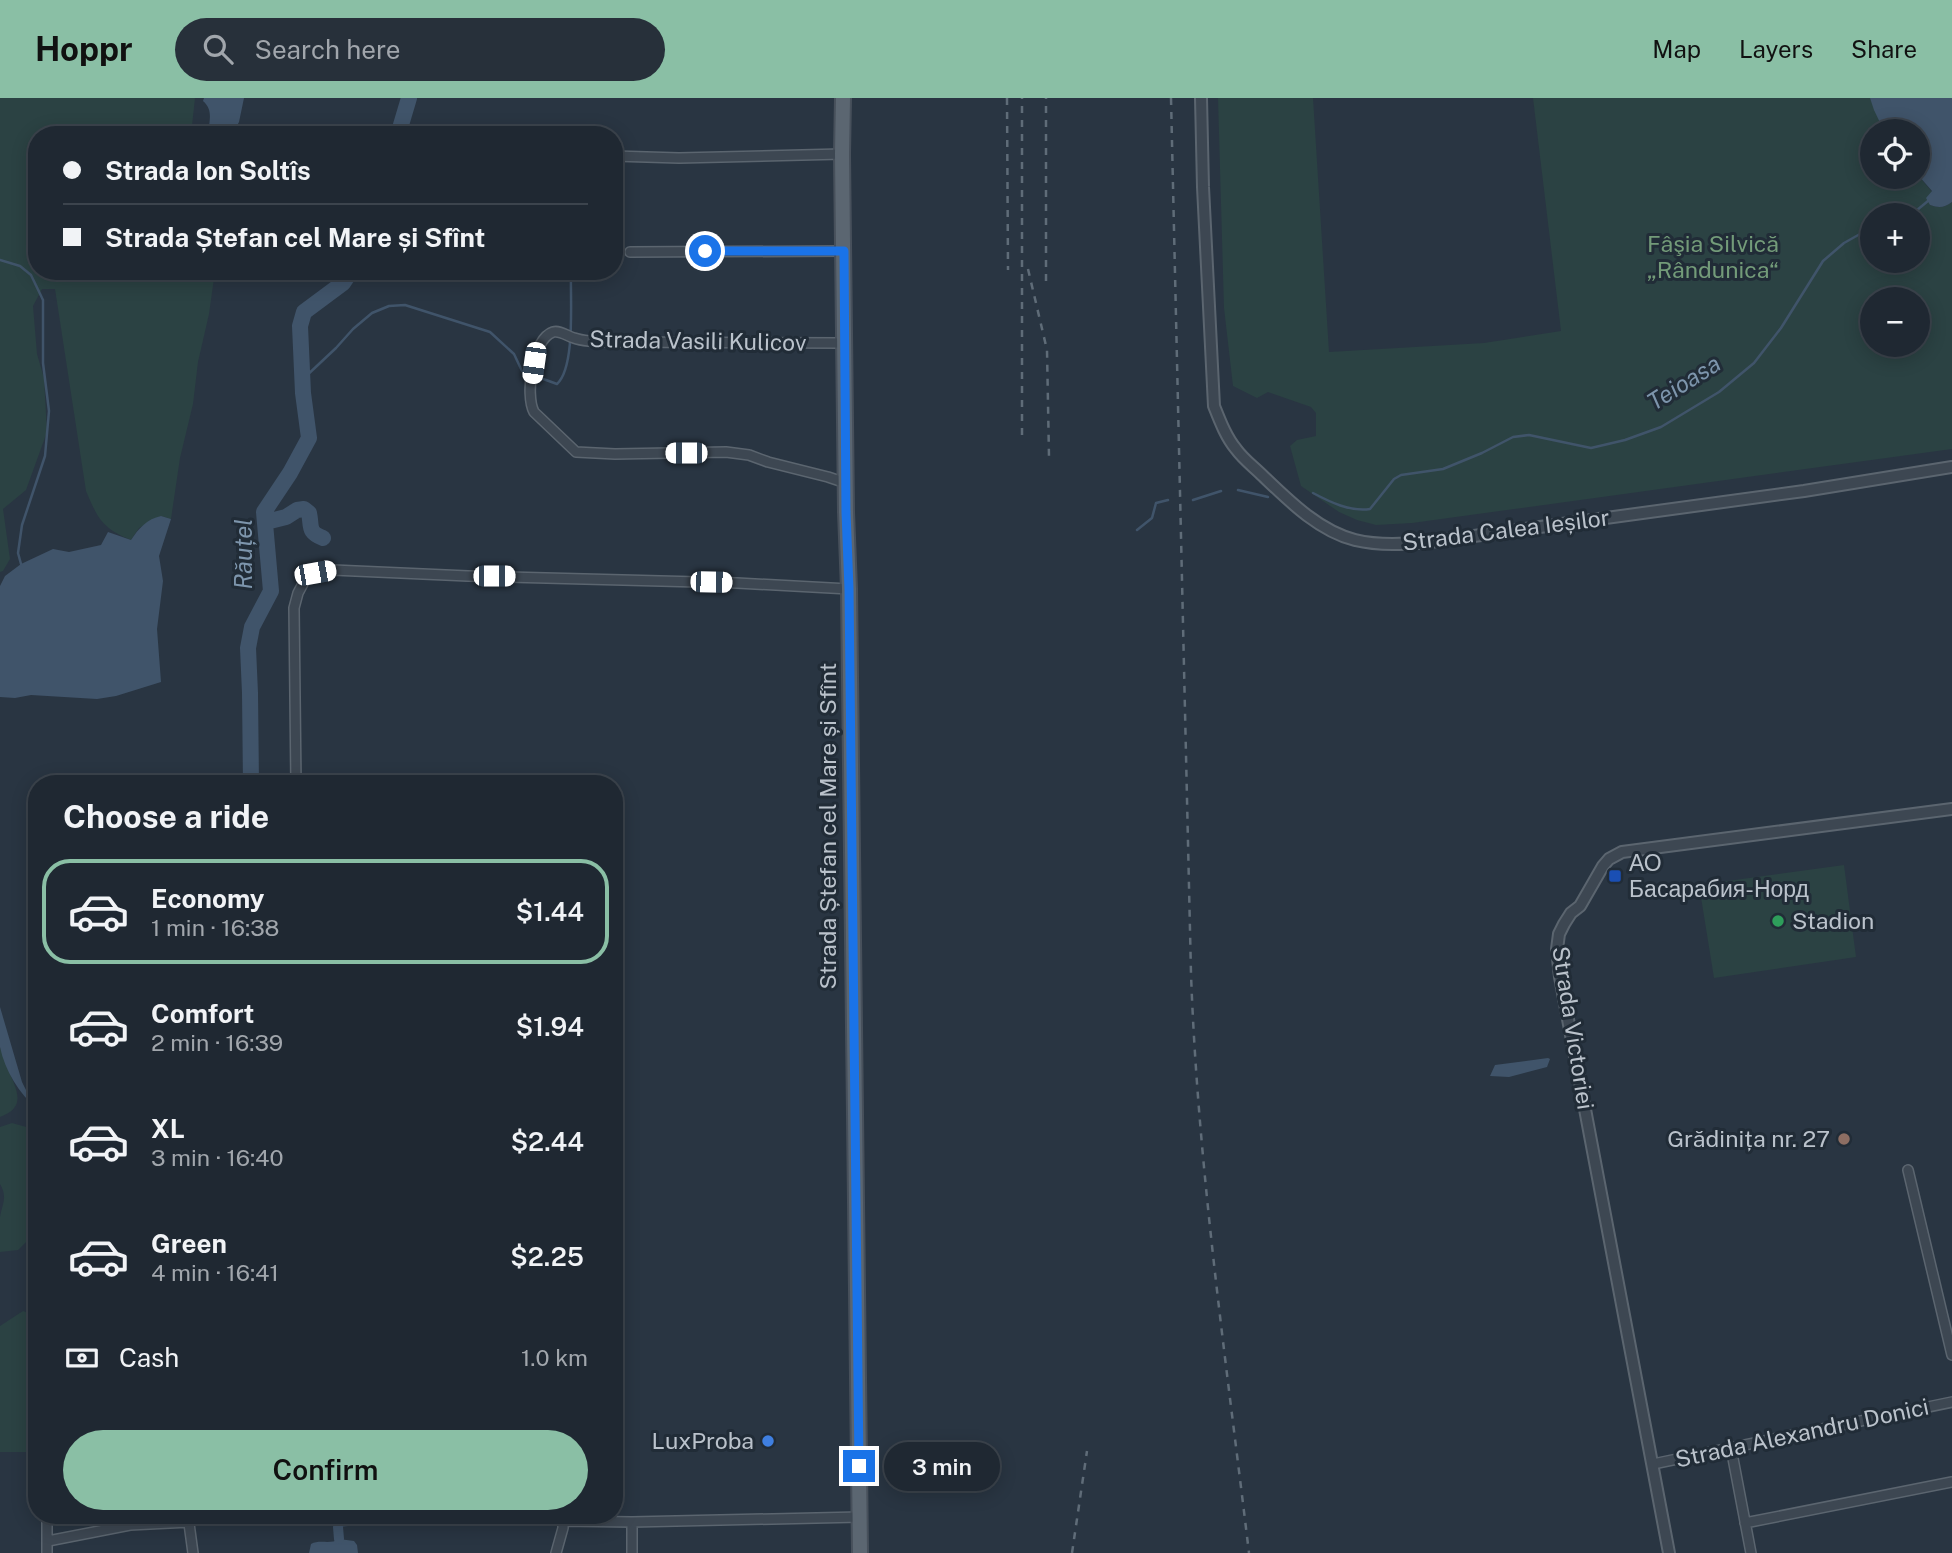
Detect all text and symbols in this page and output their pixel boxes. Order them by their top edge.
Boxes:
search box [175,18,665,81]
text: Hoppr [35,30,133,68]
icon: search [199,30,237,68]
text: Search here [255,34,401,65]
text: Map [1652,35,1701,63]
text: Layers [1739,35,1813,63]
text: Share [1851,35,1917,63]
map controls [1860,119,1930,357]
button: locate [1860,119,1930,189]
text: Strada Ion Soltîs [105,155,311,186]
button: + [1860,203,1930,273]
text: Strada Ștefan cel Mare și Sfînt [105,222,485,253]
park label: Fâşia Silvică „Rândunica“ [1647,230,1779,283]
route start [689,235,721,267]
button: − [1860,287,1930,357]
street label: Strada Vasili Kulicov [589,325,807,356]
car [521,341,548,385]
water label: Teioasa [1642,349,1725,415]
car [666,443,708,464]
street label: Strada Calea Ieșilor [1401,503,1611,556]
water label: Răuțel [229,519,257,589]
car [293,559,338,587]
car [474,566,516,587]
car [690,571,733,593]
street label: Strada Ștefan cel Mare și Sfînt [814,662,841,990]
text: Choose a ride [63,798,269,835]
place label: АО Басарабия-Норд [1629,849,1810,902]
marker: АО Басарабия-Норд [1607,868,1623,884]
icon: car [67,880,130,943]
text: Economy [151,883,264,914]
text: $1.44 [516,896,584,927]
place label: Stadion [1792,907,1874,934]
marker: Stadion [1770,913,1786,929]
text: 1 min · 16:38 [151,914,279,941]
street label: Strada Victoriei [1547,944,1600,1111]
icon: car [67,995,130,1058]
text: Comfort [151,998,254,1029]
text: $1.94 [516,1011,584,1042]
text: 2 min · 16:39 [151,1029,283,1056]
icon: car [67,1110,130,1173]
text: XL [151,1113,185,1144]
place label: Grădinița nr. 27 [1667,1125,1830,1152]
text: $2.44 [511,1126,584,1157]
marker: Grădinița nr. 27 [1836,1131,1852,1147]
text: 3 min · 16:40 [151,1144,284,1171]
icon: car [67,1225,130,1288]
text: Green [151,1228,227,1259]
text: $2.25 [510,1241,584,1272]
text: 4 min · 16:41 [151,1259,279,1286]
icon: cash [63,1339,101,1377]
text: Cash [119,1342,179,1373]
text: 1.0 km [521,1344,588,1371]
street label: Strada Alexandru Donici [1673,1392,1931,1473]
place label: LuxProba [652,1427,754,1454]
button: Confirm [63,1430,588,1510]
marker: LuxProba [760,1433,776,1449]
callout: 3 min [884,1442,999,1490]
route end [843,1450,875,1482]
text: 3 min [912,1453,972,1480]

